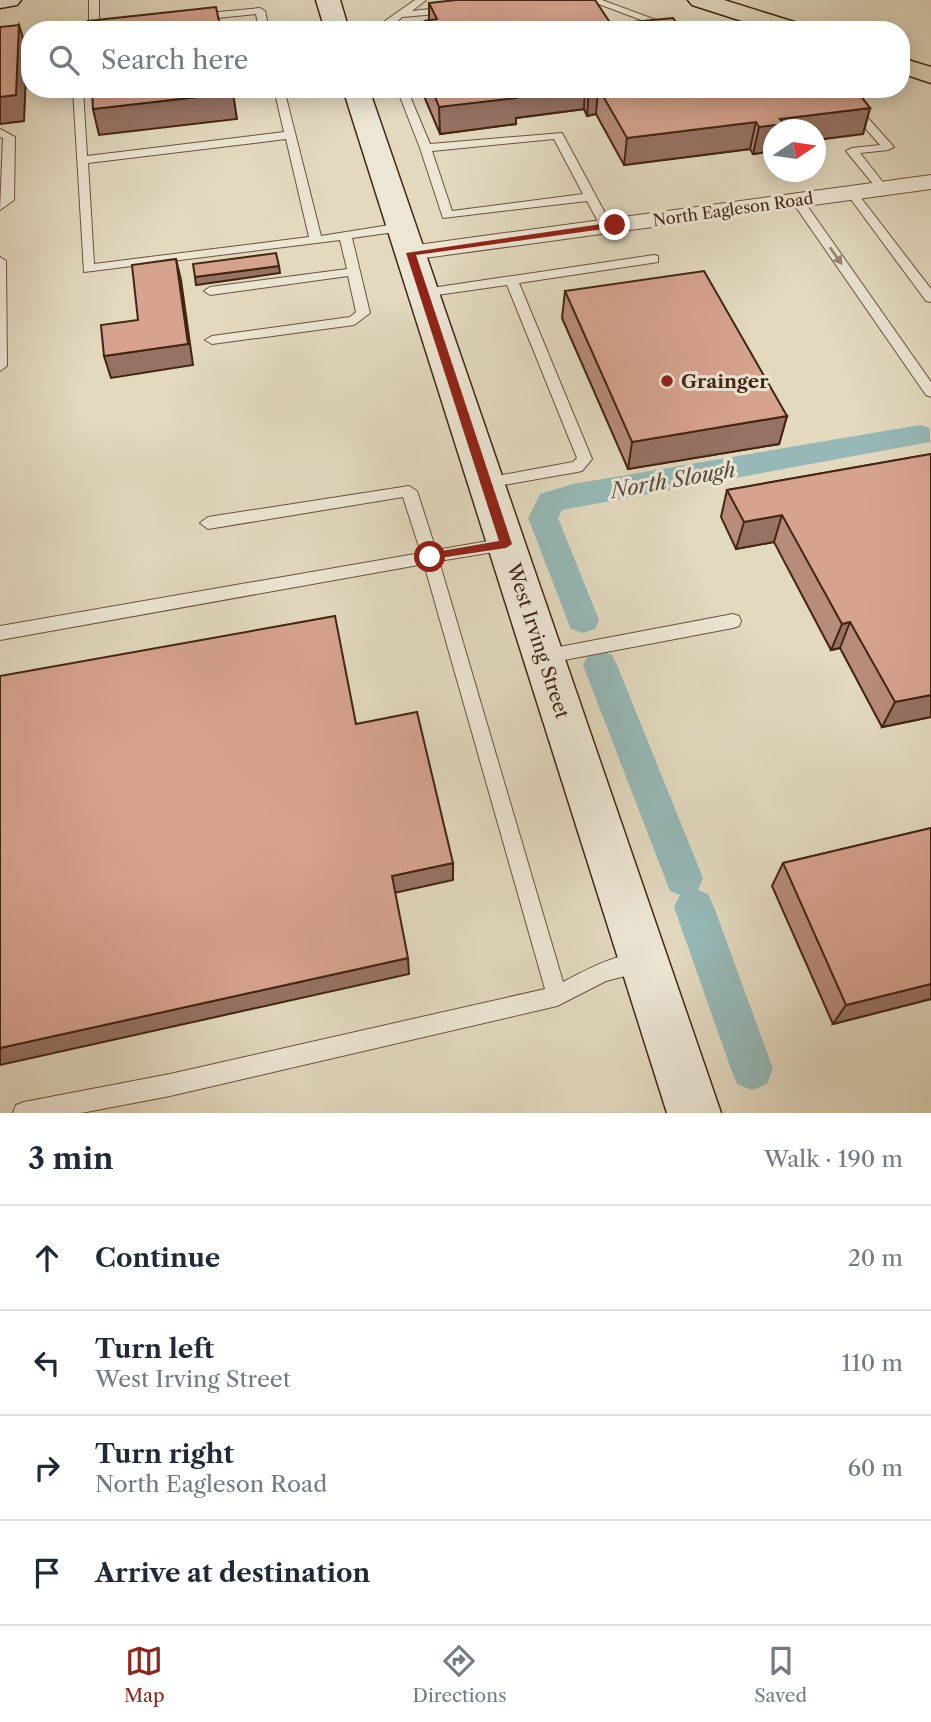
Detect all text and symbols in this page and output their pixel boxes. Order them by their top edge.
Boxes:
search box [21,21,910,98]
icon: search [45,41,83,79]
text: Search here [101,44,248,76]
north arrow [763,119,826,182]
street label: North Eagleson Road [652,188,815,230]
route end [599,209,630,240]
one-way arrow [829,247,843,265]
place label: Grainger [681,370,769,393]
marker: Grainger [659,373,675,389]
water label: North Slough [607,457,737,504]
route start [414,541,445,572]
street label: West Irving Street [502,560,574,722]
text: 3 min [28,1140,114,1177]
text: Walk · 190 m [764,1145,903,1173]
icon: ahead [28,1239,66,1277]
text: Continue [95,1242,220,1274]
text: 20 m [848,1244,903,1272]
text: Turn left [95,1333,214,1365]
icon: left [28,1344,66,1382]
text: 110 m [842,1349,903,1377]
text: West Irving Street [95,1365,291,1393]
text: Turn right [95,1438,234,1470]
icon: right [28,1449,66,1487]
text: 60 m [847,1454,903,1482]
text: North Eagleson Road [95,1470,327,1498]
icon: arrive [28,1554,66,1592]
text: Arrive at destination [95,1557,370,1589]
tab: Map [124,1642,165,1707]
tab: Directions [413,1642,506,1707]
tab: Saved [754,1642,807,1707]

